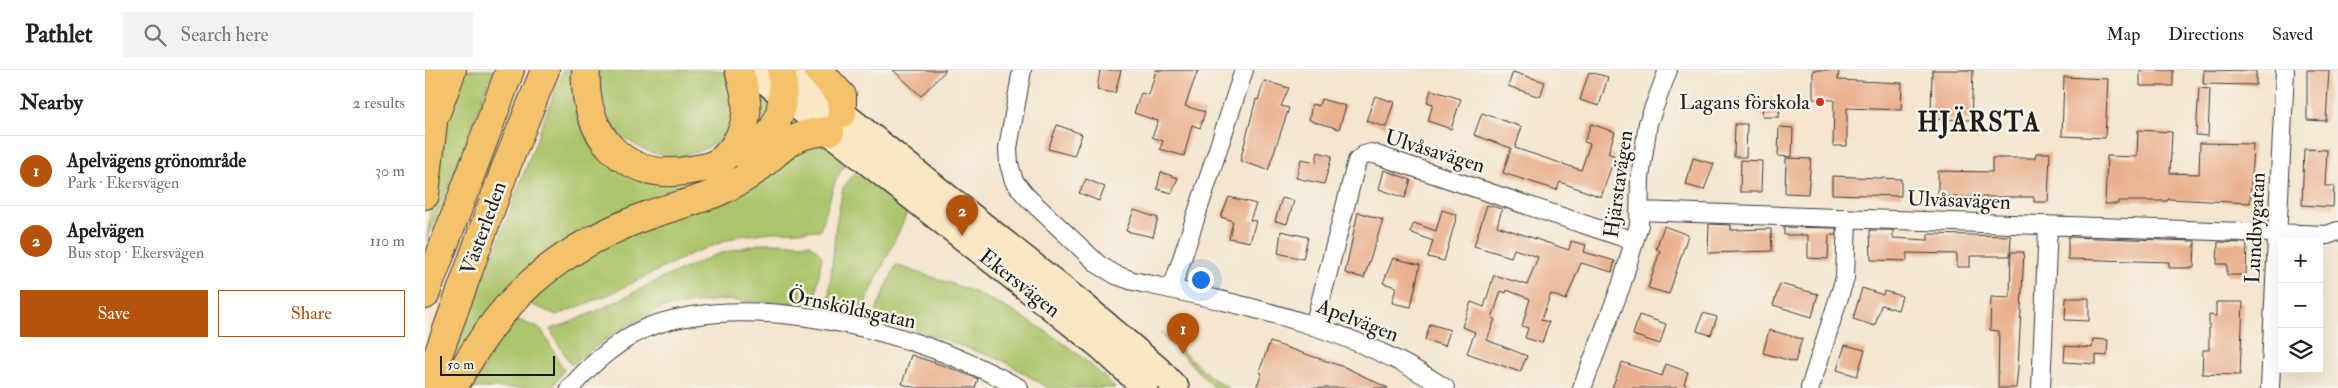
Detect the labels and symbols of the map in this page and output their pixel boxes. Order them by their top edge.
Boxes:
place label: Lagans förskola [1679,89,1810,116]
marker: Lagans förskola [1814,96,1826,108]
district label: HJÄRSTA [1917,106,2041,139]
street label: Ulvåsavägen [1381,123,1488,180]
street label: Hjärstavägen [1598,128,1639,240]
street label: Lundbygatan [2239,171,2272,284]
street label: Västerleden [454,178,513,279]
street label: Ulvåsavägen [1907,185,2011,216]
pin: 2 [946,195,978,236]
street label: Ekersvägen [973,243,1066,324]
your location [1188,267,1214,293]
street label: Örnsköldsgatan [785,282,919,335]
street label: Apelvägen [1312,292,1403,348]
pin: 1 [1167,313,1199,354]
scale bar [440,353,555,376]

